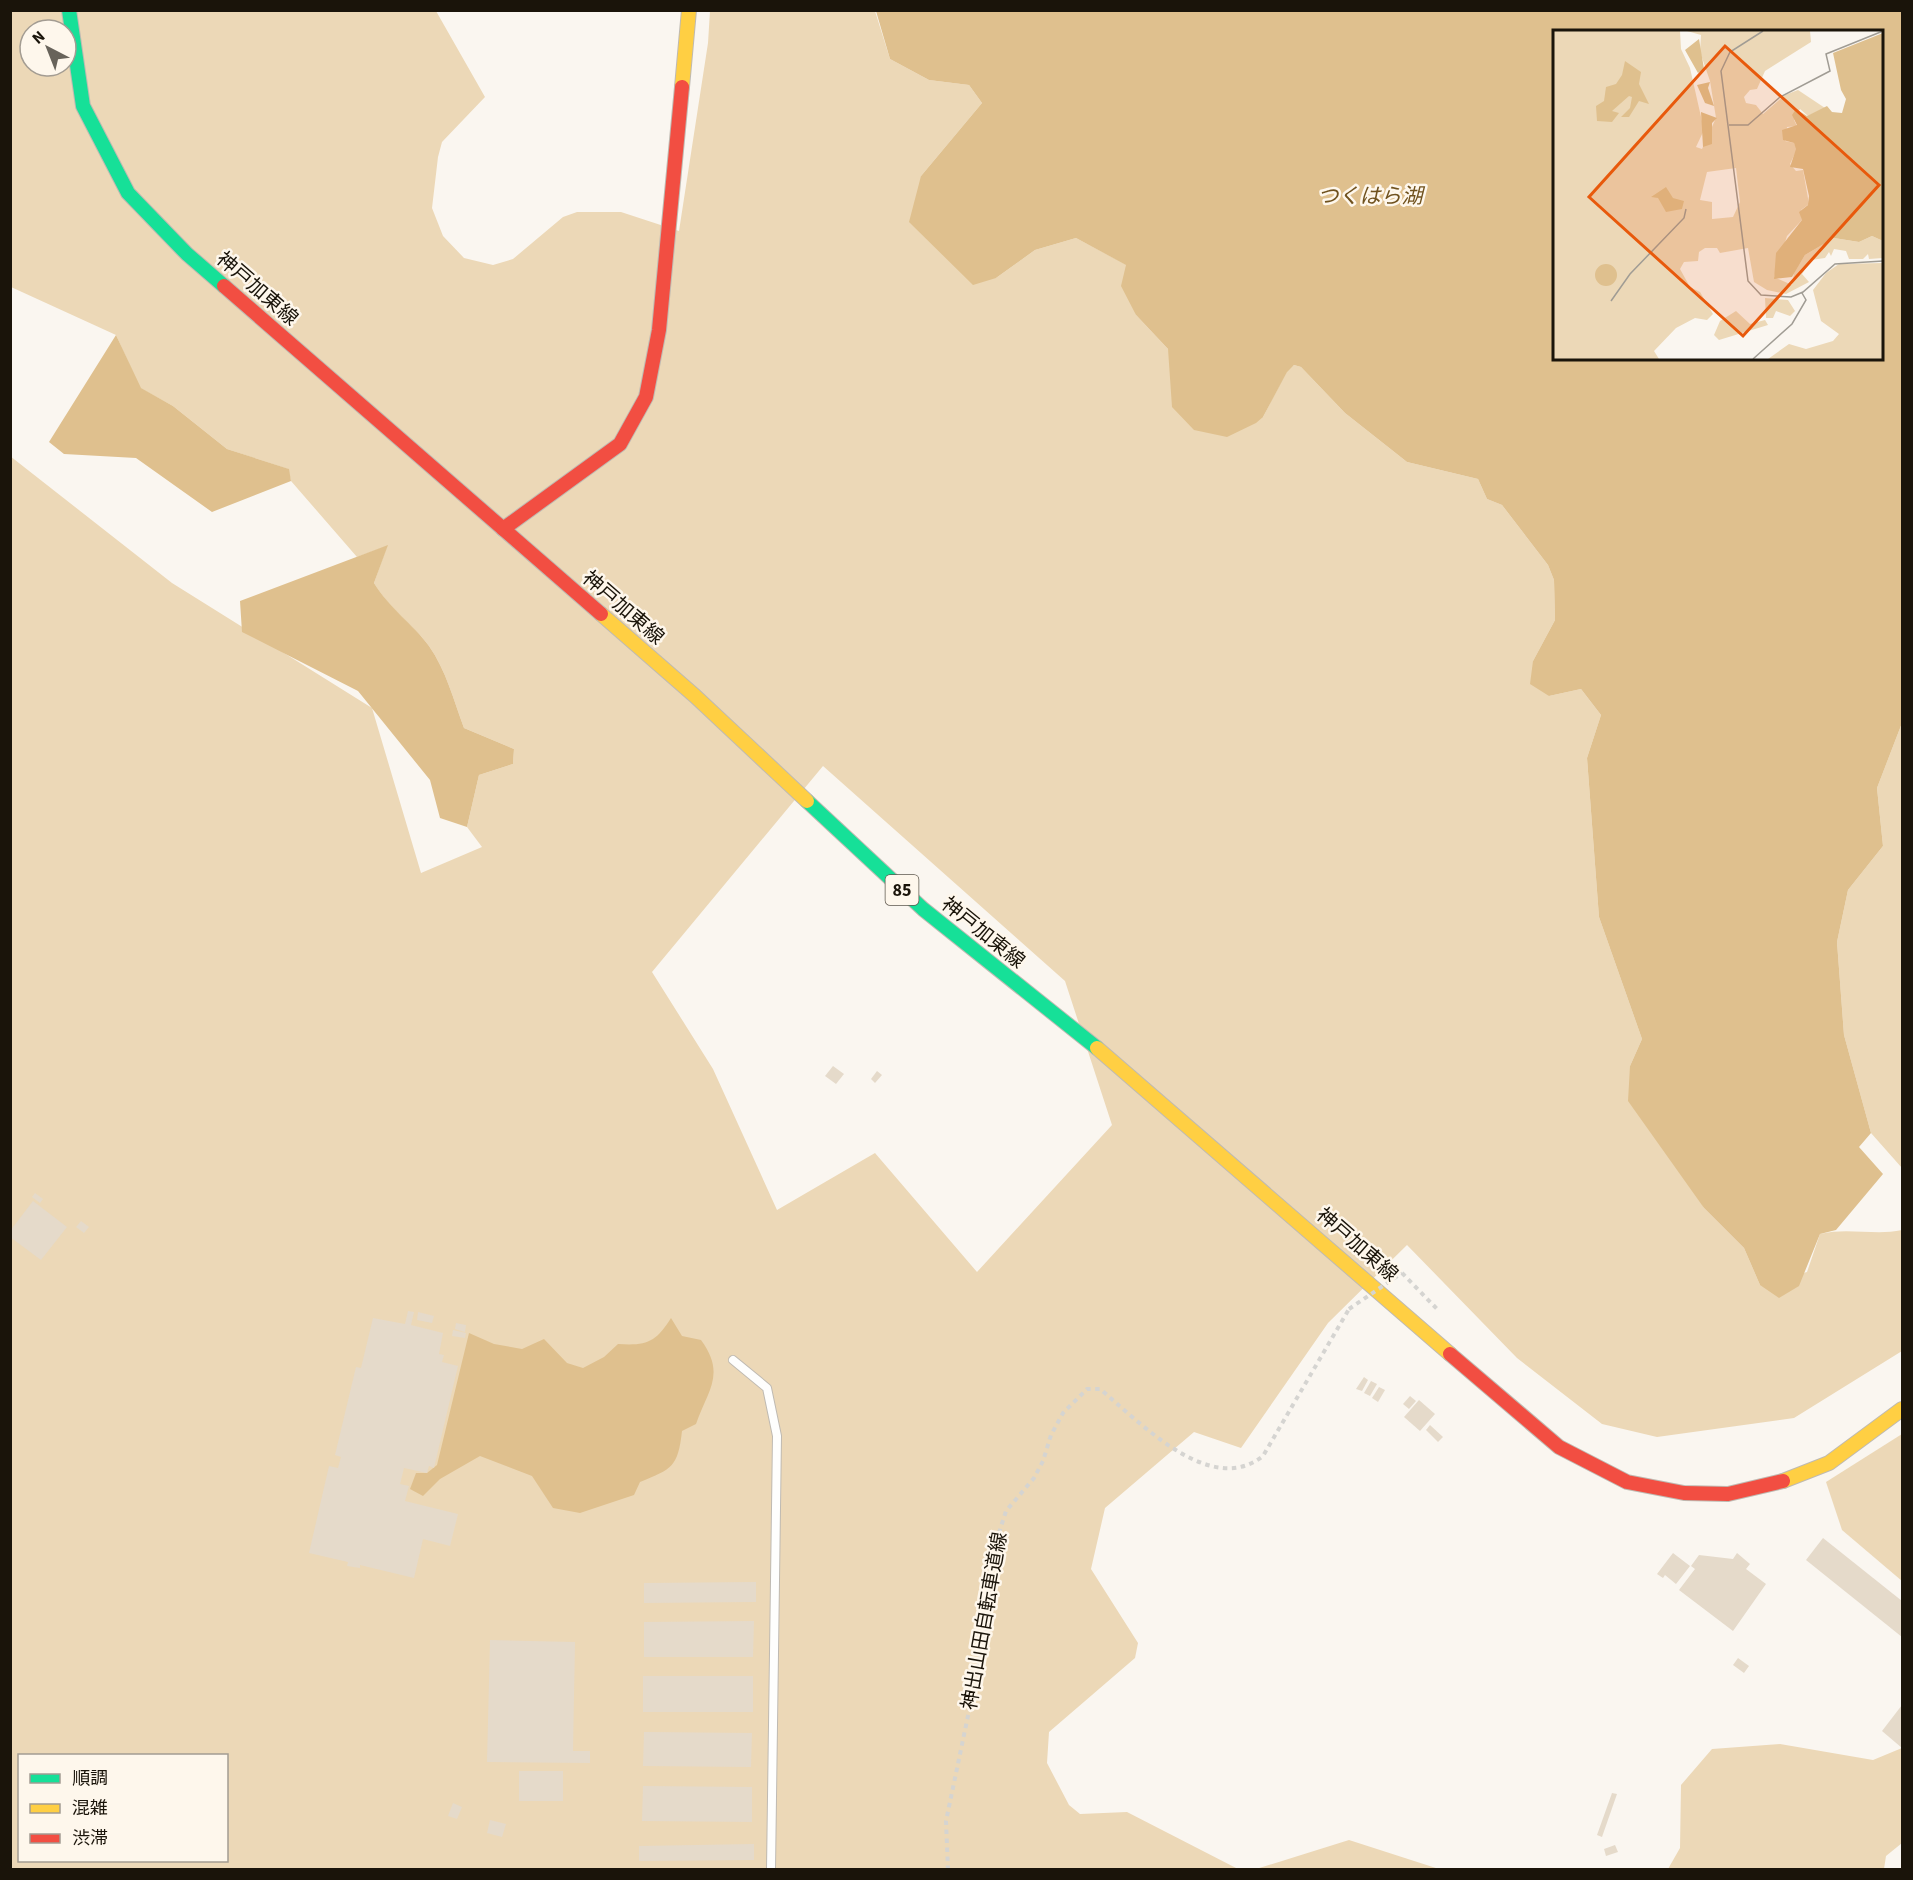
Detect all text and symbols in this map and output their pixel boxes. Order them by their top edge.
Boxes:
north arrow [18,18,78,78]
text: N [27,26,50,49]
inset map [1553,30,1883,360]
water label: つくはら湖 [1318,181,1425,211]
street label: 神戸加東線 [210,246,304,332]
street label: 神戸加東線 [576,565,670,651]
road number: 85 [886,875,918,905]
street label: 神戸加東線 [935,891,1031,975]
street label: 神戸加東線 [1310,1202,1404,1288]
street label: 神出山田自転車道線 [956,1530,1014,1712]
legend [18,1754,228,1862]
text: 順調 [72,1766,108,1791]
text: 混雑 [72,1796,108,1821]
text: 渋滞 [72,1826,108,1851]

